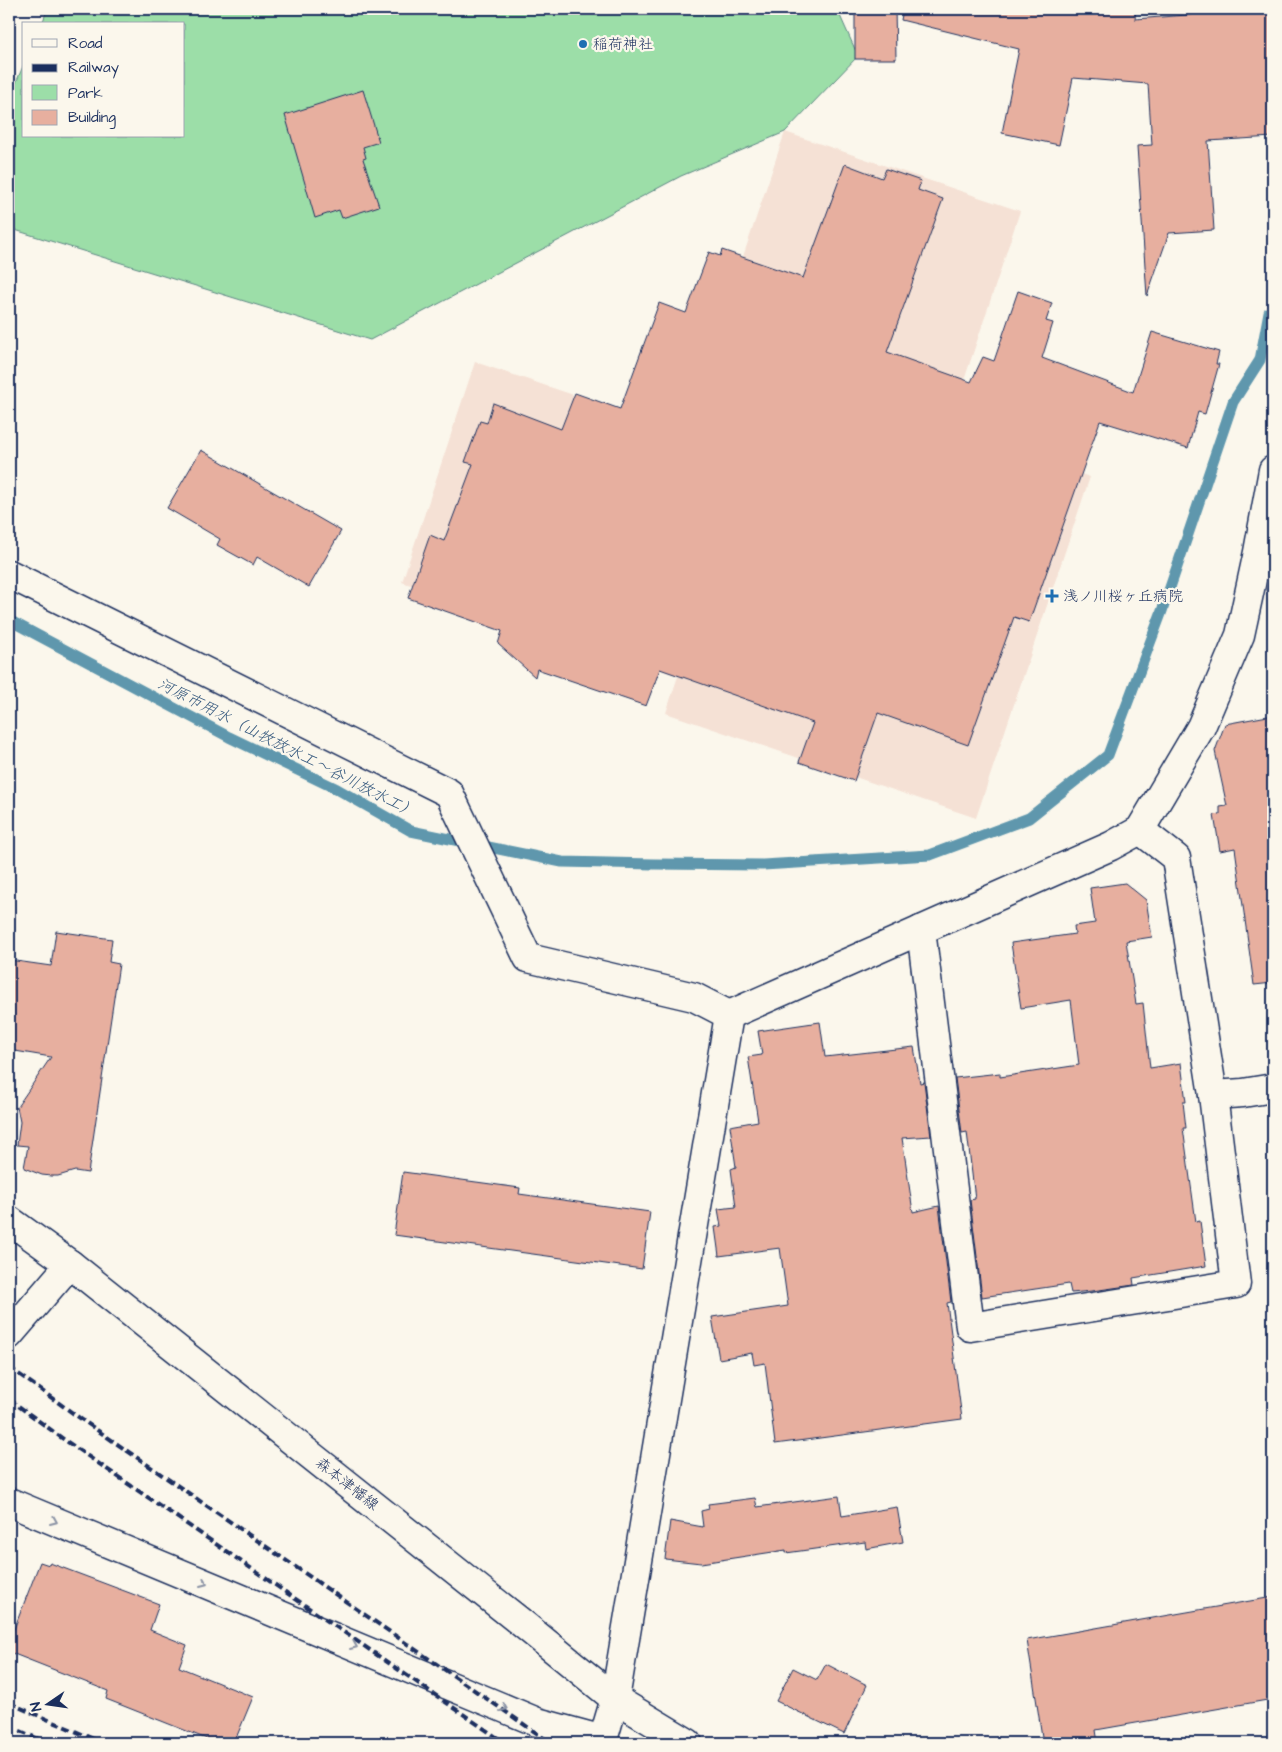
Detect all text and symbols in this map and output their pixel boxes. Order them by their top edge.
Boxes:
legend [22,22,185,138]
text: Road [68,33,103,54]
place label: 稲荷神社 [593,34,653,55]
marker: 稲荷神社 [577,38,589,50]
text: Railway [68,57,119,79]
text: Park [68,83,103,104]
text: Building [68,107,116,129]
place label: 浅ノ川桜ヶ丘病院 [1063,586,1183,607]
marker: 浅ノ川桜ヶ丘病院 [1045,589,1059,603]
water label: 河原市用水（山牧放水工～谷川放水工） [154,673,420,823]
street label: 森本津幡線 [311,1453,383,1515]
one-way arrow [49,1514,58,1525]
one-way arrow [199,1577,208,1587]
one-way arrow [349,1639,358,1650]
north arrow [22,1680,72,1730]
text: N [26,1700,47,1713]
one-way arrow [499,1702,508,1712]

